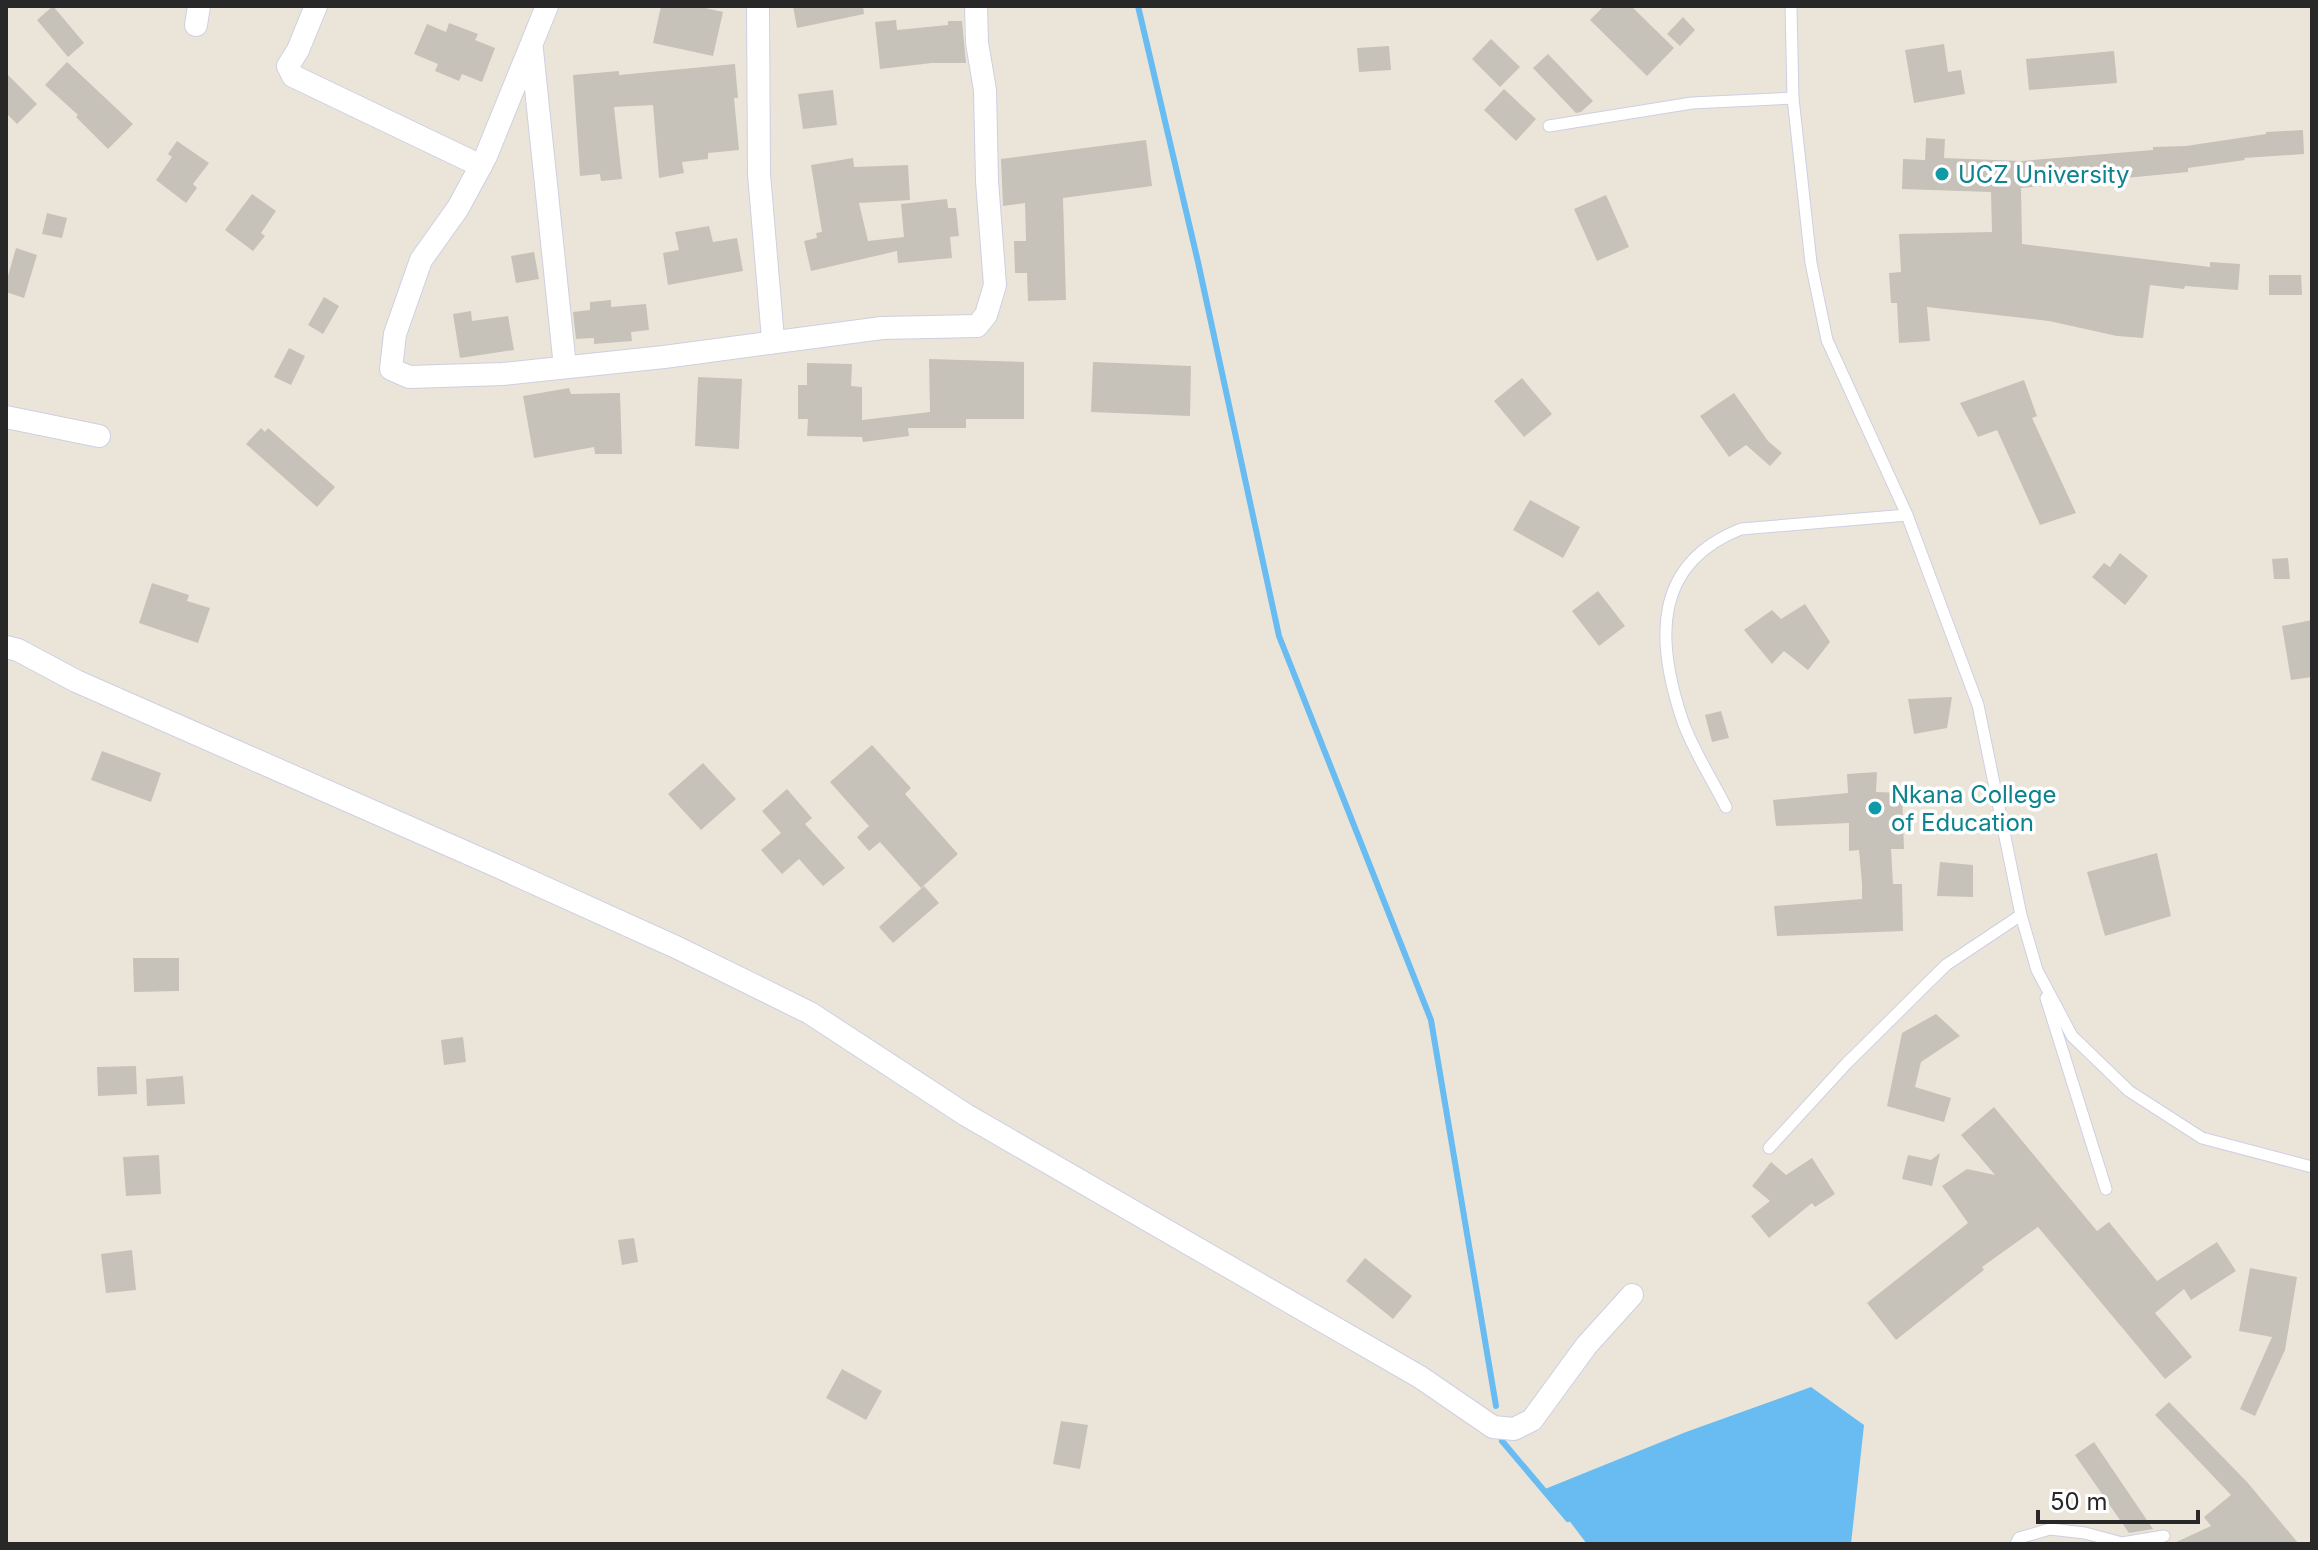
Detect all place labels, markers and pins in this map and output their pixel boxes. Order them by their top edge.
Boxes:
place label: UCZ University [1958,160,2129,189]
marker: UCZ University [1933,165,1951,183]
place label: Nkana College of Education [1891,780,2056,837]
marker: Nkana College of Education [1866,799,1884,817]

